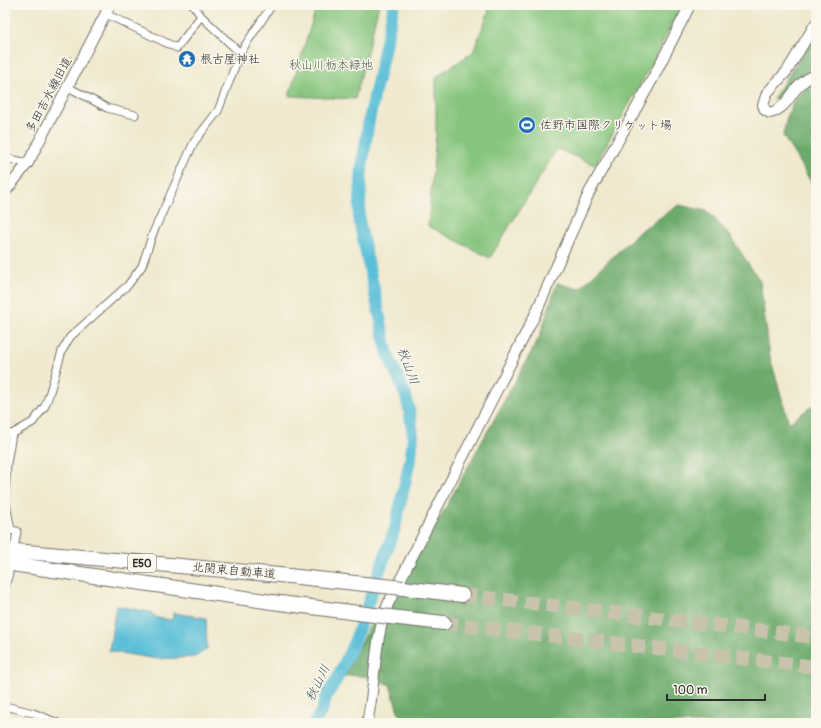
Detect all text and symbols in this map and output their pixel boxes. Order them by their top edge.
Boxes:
temple icon: 根古屋神社 [177,49,197,69]
place label: 根古屋神社 [200,52,260,67]
street label: 多田吉水線旧道 [23,54,75,136]
park label: 秋山川栃本緑地 [289,58,373,73]
sports icon: 佐野市国際クリケット場 [517,115,537,135]
place label: 佐野市国際クリケット場 [540,118,672,133]
water label: 秋山川 [394,345,422,387]
road number: E50 [128,554,156,572]
street label: 北関東自動車道 [191,560,277,582]
water label: 秋山川 [302,662,334,704]
scale bar [667,676,765,702]
text: 100 m [673,683,708,698]

